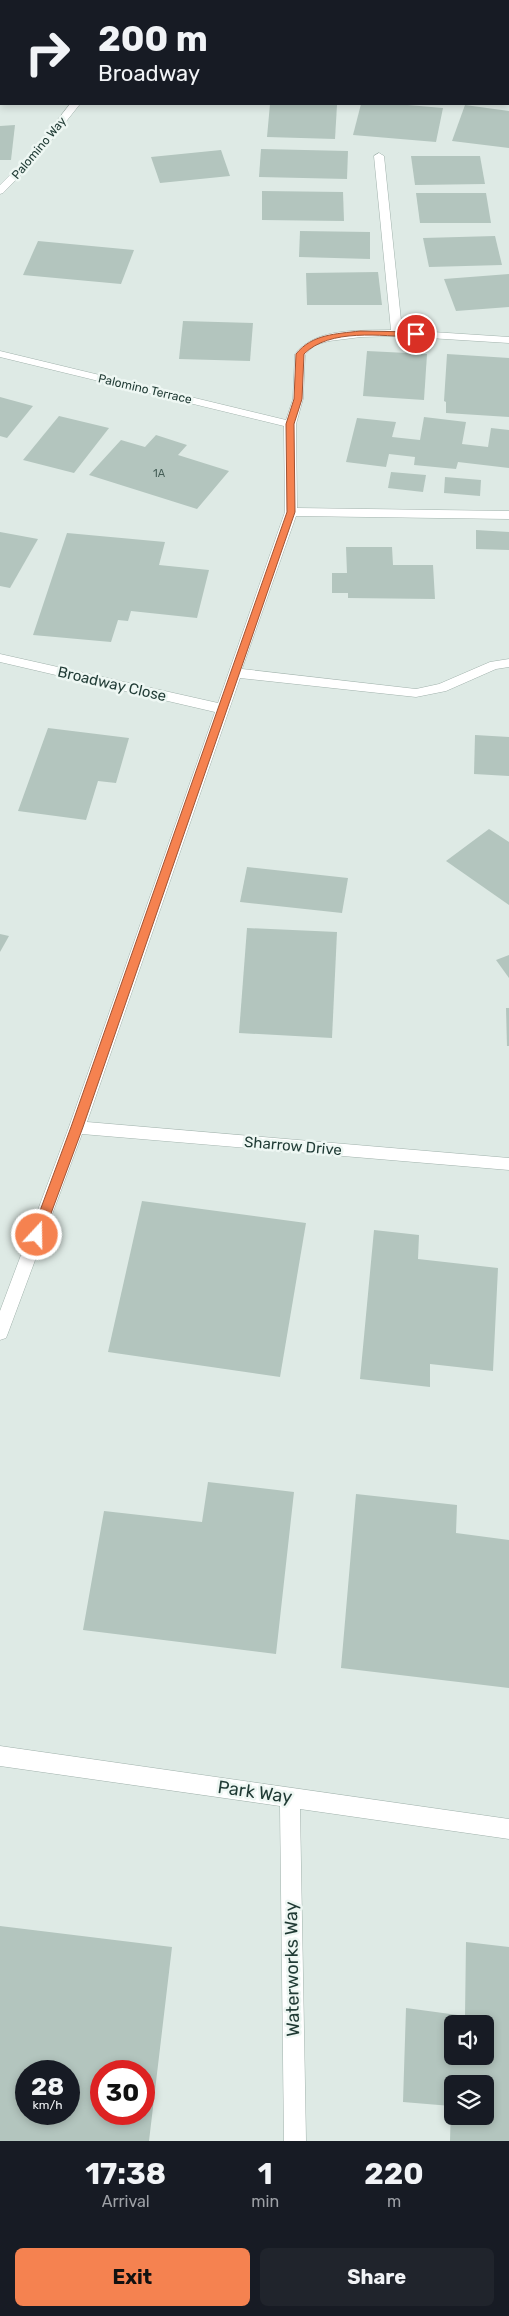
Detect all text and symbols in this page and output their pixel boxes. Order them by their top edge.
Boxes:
text: 200 m [98,18,208,60]
icon: right [15,20,80,85]
text: Broadway [98,60,200,87]
street label: Palomino Way [9,114,69,182]
pin [395,313,437,355]
icon: arrive [402,320,430,348]
street label: Palomino Terrace [97,371,194,407]
house number: 1A [153,467,166,480]
street label: Broadway Close [56,663,168,705]
street label: Sharrow Drive [243,1133,343,1159]
position arrow [10,1208,62,1260]
street label: Park Way [216,1776,294,1808]
street label: Waterworks Way [280,1901,304,2037]
map controls [444,2015,494,2125]
button: sound [444,2015,494,2065]
speed limit sign: 30 [90,2060,155,2125]
text: 28 [31,2072,64,2101]
button: layers [444,2075,494,2125]
text: km/h [33,2098,62,2112]
text: 17:38 [85,2156,166,2192]
text: 1 [258,2156,273,2192]
text: 220 [364,2156,424,2192]
text: Arrival [102,2192,150,2211]
text: min [251,2192,279,2211]
text: m [387,2192,401,2211]
button: Exit [15,2248,250,2306]
button: Share [260,2248,494,2306]

